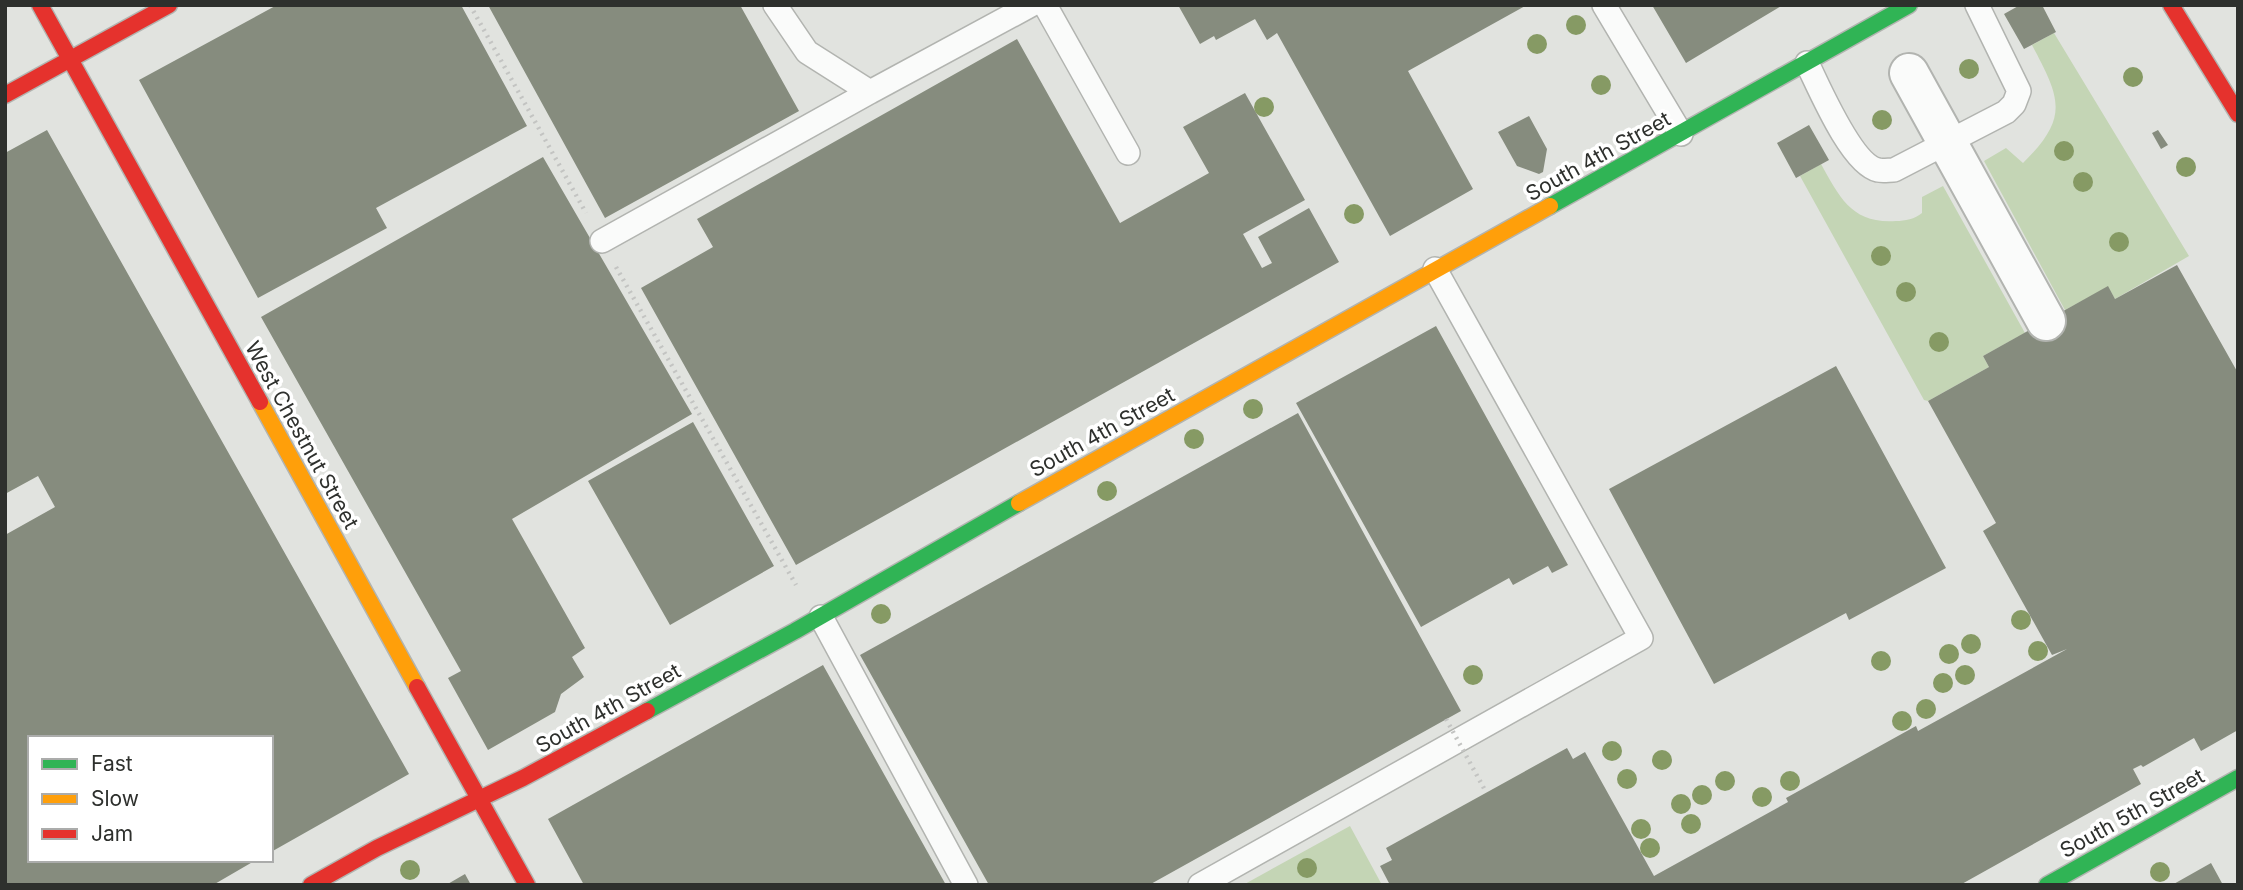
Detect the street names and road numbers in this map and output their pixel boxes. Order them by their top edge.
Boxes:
street label: South 4th Street [1521,106,1675,206]
street label: West Chestnut Street [240,337,364,533]
street label: South 4th Street [1025,382,1179,482]
street label: South 4th Street [531,658,685,758]
street label: South 5th Street [2056,763,2209,863]

